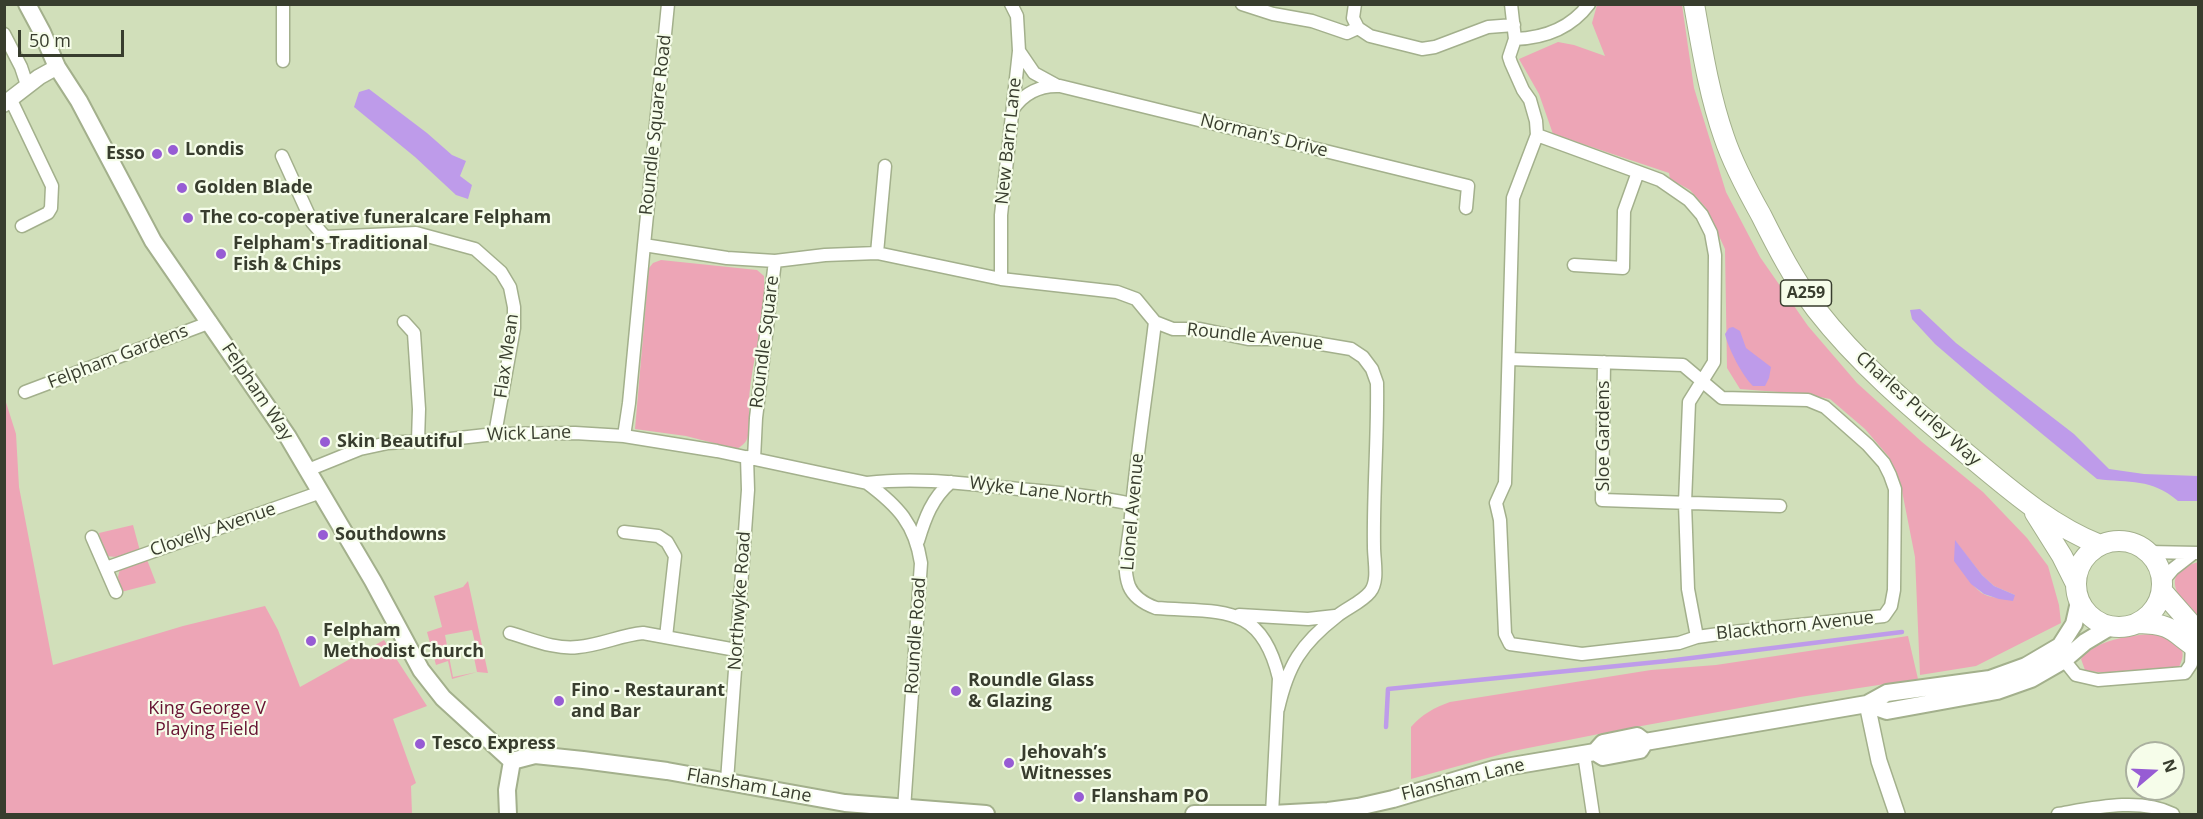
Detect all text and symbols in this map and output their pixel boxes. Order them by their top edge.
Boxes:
scale bar [21,18,128,56]
text: 50 m [29,28,71,52]
street label: Roundle Square Road [636,34,676,216]
street label: New Barn Lane [992,76,1026,206]
street label: Norman's Drive [1198,110,1330,162]
place label: Londis [185,139,244,161]
place label: Esso [106,143,145,165]
marker: Londis [166,143,180,157]
marker: Esso [150,147,164,161]
place label: Golden Blade [194,177,313,199]
marker: Golden Blade [175,181,189,195]
place label: The co-coperative funeralcare Felpham [200,207,551,229]
marker: The co-coperative funeralcare Felpham [181,211,195,225]
place label: Felpham's Traditional Fish & Chips [233,233,428,276]
marker: Felpham's Traditional Fish & Chips [214,247,228,261]
street label: Roundle Square [746,274,784,410]
road number: A259 [1780,280,1832,306]
street label: Flax Mean [490,312,524,400]
street label: Roundle Avenue [1186,319,1324,355]
street label: Felpham Gardens [45,320,191,394]
street label: Felpham Way [216,339,298,445]
street label: Charles Purley Way [1851,347,1985,471]
street label: Sloe Gardens [1593,380,1615,492]
street label: Wick Lane [486,422,572,446]
place label: Skin Beautiful [337,431,463,453]
marker: Skin Beautiful [318,435,332,449]
street label: Lionel Avenue [1117,452,1149,572]
street label: Wyke Lane North [968,472,1114,512]
street label: Clovelly Avenue [147,498,279,562]
place label: Southdowns [335,524,446,546]
marker: Southdowns [316,528,330,542]
street label: Northwyke Road [724,531,756,671]
street label: Roundle Road [901,577,931,695]
street label: Blackthorn Avenue [1715,607,1875,645]
place label: Felpham Methodist Church [323,620,484,662]
marker: Felpham Methodist Church [304,634,318,648]
place label: Roundle Glass & Glazing [968,670,1094,712]
place label: Fino - Restaurant and Bar [571,680,725,722]
marker: Roundle Glass & Glazing [949,684,963,698]
marker: Fino - Restaurant and Bar [552,694,566,708]
park label: King George V Playing Field [148,698,266,740]
place label: Tesco Express [432,733,556,755]
marker: Tesco Express [413,737,427,751]
north arrow [2125,741,2185,801]
place label: Jehovah’s Witnesses [1021,742,1112,784]
street label: Flansham Lane [1399,754,1527,806]
marker: Jehovah’s Witnesses [1002,756,1016,770]
text: N [2158,756,2183,776]
street label: Flansham Lane [685,764,813,808]
place label: Flansham PO [1091,786,1209,808]
marker: Flansham PO [1072,790,1086,804]

